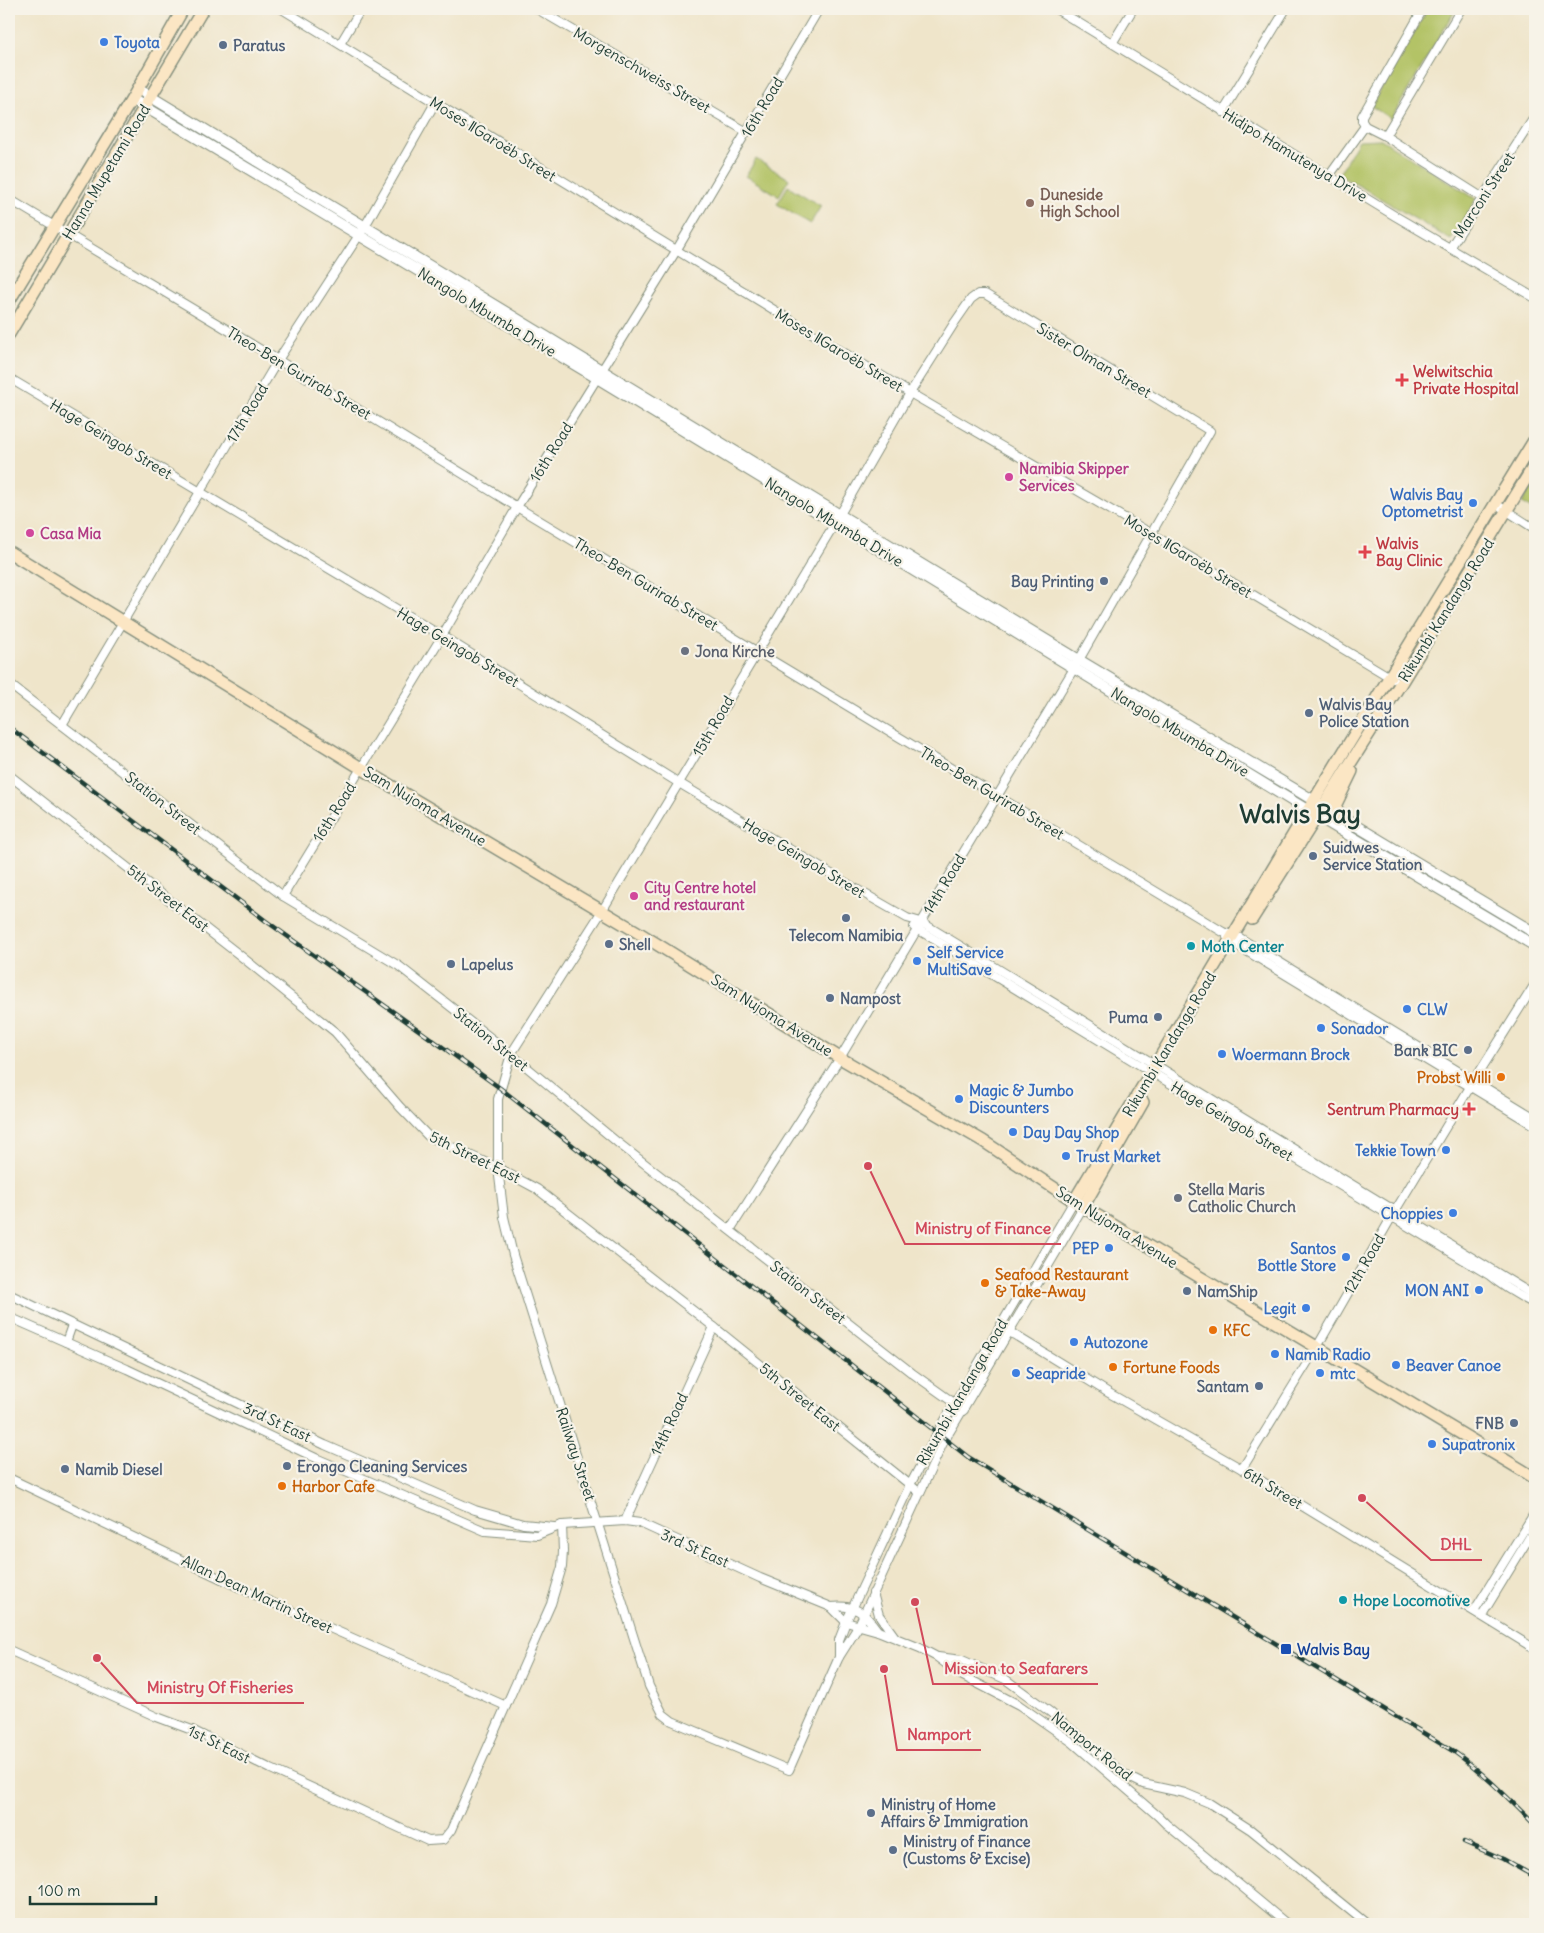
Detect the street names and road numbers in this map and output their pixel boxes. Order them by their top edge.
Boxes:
street label: Morgenschweiss Street [570,23,714,117]
street label: 16th Road [737,73,788,141]
street label: Moses ǁGaroëb Street [426,92,560,186]
street label: Hanna Mupetami Road [58,100,154,243]
street label: Hidipo Hamutenya Drive [1219,104,1371,206]
street label: Marconi Street [1449,149,1519,241]
street label: Nangolo Mbumba Drive [414,263,560,361]
street label: Moses ǁGaroëb Street [772,304,906,396]
street label: Sister Olman Street [1033,318,1155,402]
street label: Theo-Ben Gurirab Street [223,322,375,424]
street label: 17th Road [222,380,272,446]
street label: Hage Geingob Street [47,395,175,483]
street label: 16th Road [525,418,577,485]
street label: Nangolo Mbumba Drive [761,473,907,571]
street label: Moses ǁGaroëb Street [1121,510,1255,602]
street label: Theo-Ben Gurirab Street [570,533,722,635]
street label: Rikumbi Kandanga Road [1394,534,1498,685]
street label: Hage Geingob Street [394,603,522,691]
street label: Nangolo Mbumba Drive [1107,683,1253,781]
street label: 15th Road [688,692,738,760]
street label: Theo-Ben Gurirab Street [916,742,1068,844]
street label: Sam Nujoma Avenue [360,762,490,850]
street label: Station Street [121,768,205,838]
street label: 16th Road [308,778,360,845]
street label: Hage Geingob Street [740,814,868,902]
street label: 14th Road [919,850,970,918]
street label: 5th Street East [123,860,213,936]
street label: Rikumbi Kandanga Road [1118,968,1220,1120]
street label: Sam Nujoma Avenue [708,970,836,1060]
street label: Station Street [450,1003,532,1075]
street label: Hage Geingob Street [1168,1077,1296,1165]
street label: 5th Street East [427,1127,523,1187]
street label: Sam Nujoma Avenue [1053,1182,1181,1272]
street label: 12th Road [1339,1230,1389,1298]
street label: Station Street [766,1257,850,1327]
street label: Rikumbi Kandanga Road [912,1315,1012,1469]
street label: 5th Street East [756,1359,844,1435]
street label: 14th Road [646,1389,692,1458]
street label: 3rd St East [240,1398,314,1446]
street label: Railway Street [552,1405,600,1503]
street label: 6th Street [1240,1463,1306,1513]
street label: 3rd St East [658,1525,732,1571]
street label: Allan Dean Martin Street [179,1551,335,1637]
street label: Namport Road [1048,1708,1137,1785]
street label: 1st St East [185,1721,253,1767]

